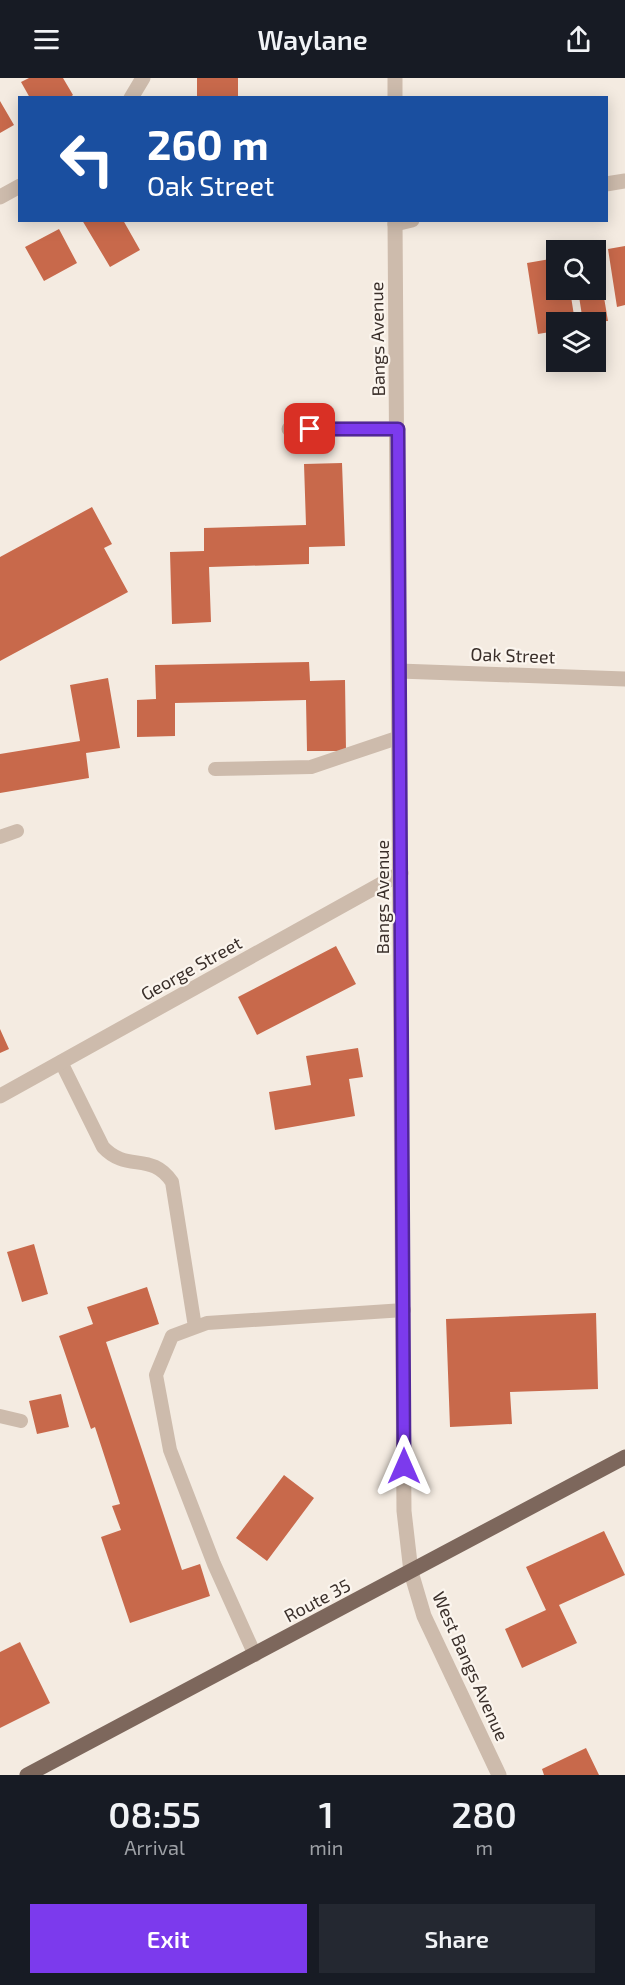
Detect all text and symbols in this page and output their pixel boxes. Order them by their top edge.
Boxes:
icon: menu [30,23,63,56]
text: Waylane [257,23,368,55]
icon: share [562,23,595,56]
text: 260 m [147,118,269,168]
icon: left [48,120,126,198]
text: Oak Street [147,169,274,201]
map controls [546,240,606,372]
button: search [546,240,606,300]
street label: Bangs Avenue [365,282,389,396]
button: layers [546,312,606,372]
pin [284,403,335,454]
icon: arrive [293,412,326,445]
street label: Oak Street [470,643,556,667]
street label: Bangs Avenue [371,840,393,954]
street label: George Street [137,931,245,1005]
position arrow [372,1434,436,1498]
street label: Route 35 [280,1573,354,1627]
street label: West Bangs Avenue [428,1588,514,1744]
text: 08:55 [108,1792,201,1835]
text: 1 [319,1792,334,1835]
text: 280 [452,1792,517,1835]
text: Arrival [124,1835,185,1859]
text: min [309,1835,343,1859]
text: m [475,1835,493,1859]
button: Exit [30,1904,307,1973]
button: Share [319,1904,595,1973]

